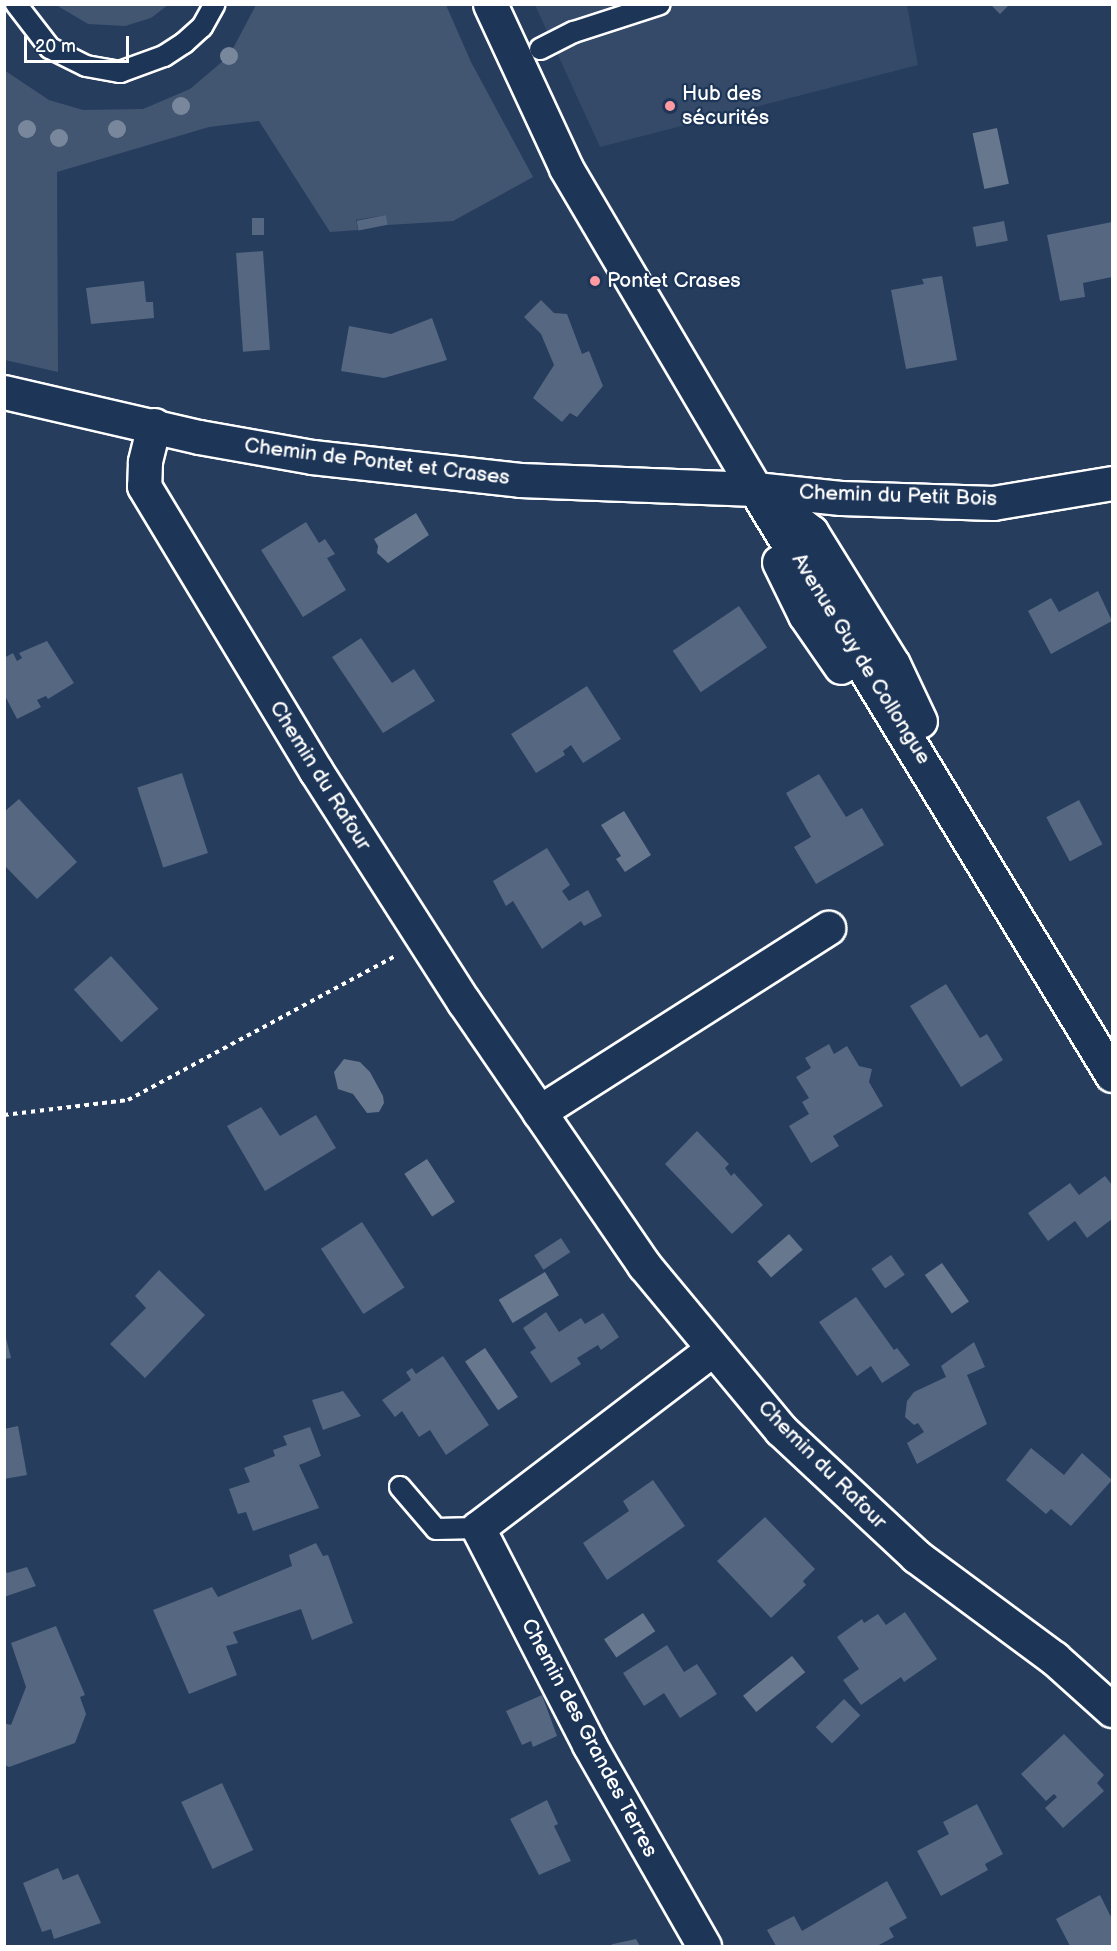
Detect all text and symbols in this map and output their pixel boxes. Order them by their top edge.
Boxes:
scale bar [27,24,132,62]
text: 20 m [35,36,76,57]
place label: Hub des sécurités [682,81,769,131]
marker: Hub des sécurités [663,99,677,113]
place label: Pontet Crases [607,268,741,294]
marker: Pontet Crases [588,274,602,288]
street label: Chemin de Pontet et Crases [243,433,511,491]
street label: Chemin du Petit Bois [799,480,997,512]
street label: Avenue Guy de Collongue [785,548,937,770]
street label: Chemin du Rafour [264,697,376,855]
street label: Chemin du Rafour [752,1395,892,1535]
street label: Chemin des Grandes Terres [515,1614,663,1862]

